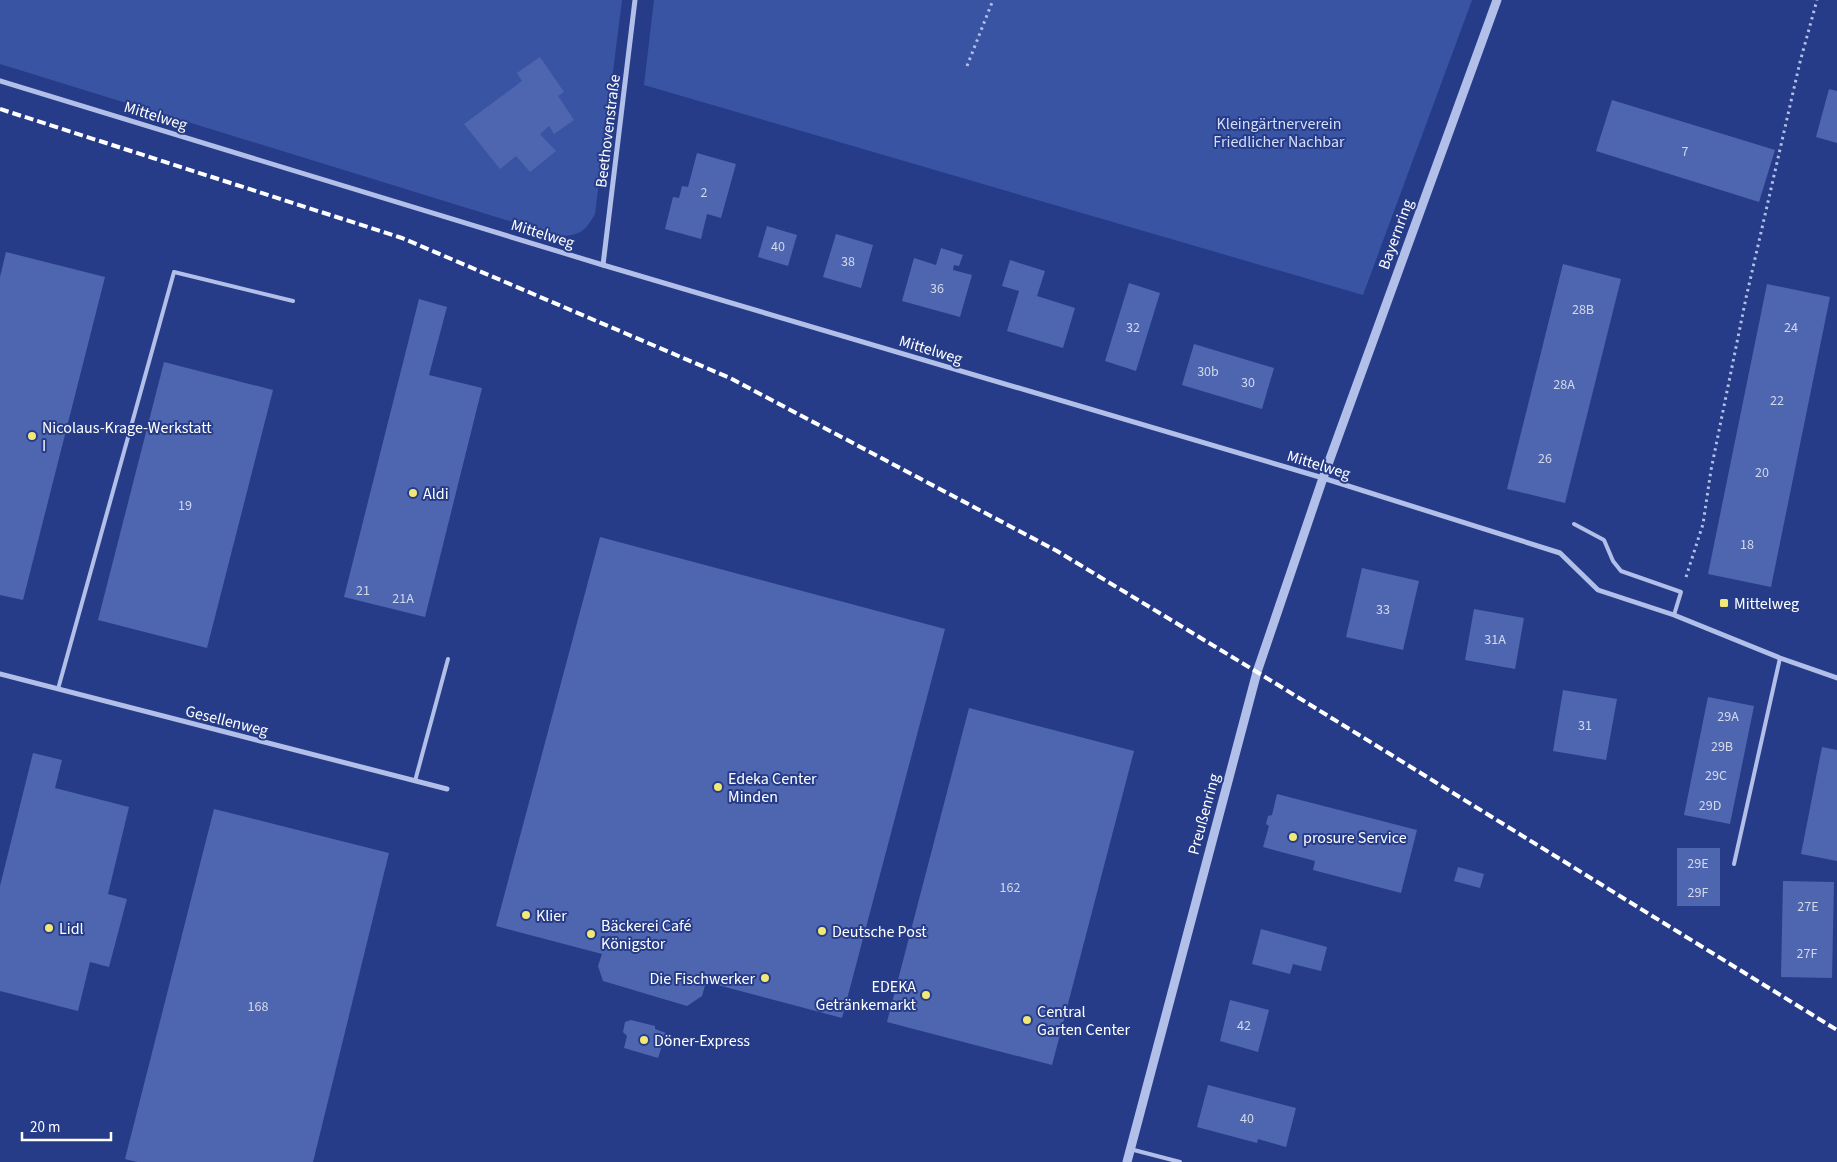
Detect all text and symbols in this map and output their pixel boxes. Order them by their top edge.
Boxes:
street label: Beethovenstraße [590,73,626,189]
street label: Mittelweg [121,96,190,136]
park label: Kleingärtnerverein Friedlicher Nachbar [1213,113,1345,153]
house number: 7 [1682,142,1689,162]
house number: 2 [701,183,708,203]
street label: Bayernring [1373,196,1419,273]
street label: Mittelweg [508,214,577,254]
house number: 40 [771,237,785,257]
house number: 38 [841,252,855,272]
house number: 36 [930,279,944,299]
house number: 28B [1572,300,1594,320]
house number: 32 [1126,318,1140,338]
house number: 24 [1784,318,1798,338]
street label: Mittelweg [896,330,965,370]
house number: 30b [1197,362,1219,382]
house number: 30 [1241,373,1255,393]
house number: 28A [1553,375,1575,395]
house number: 22 [1770,391,1784,411]
place label: Nicolaus-Krage-Werkstatt I [42,417,212,457]
marker: Nicolaus-Krage-Werkstatt I [26,430,38,442]
street label: Mittelweg [1284,445,1353,485]
house number: 26 [1538,449,1552,469]
house number: 20 [1755,463,1769,483]
place label: Aldi [423,483,449,505]
marker: Aldi [407,487,419,499]
house number: 19 [178,496,192,516]
house number: 18 [1740,535,1754,555]
house number: 21 [356,581,370,601]
house number: 21A [392,589,414,609]
place label: Mittelweg [1734,593,1799,615]
marker: Mittelweg [1718,597,1730,609]
house number: 33 [1376,600,1390,620]
house number: 31A [1484,630,1506,650]
street label: Gesellenweg [183,700,270,742]
house number: 29A [1717,707,1739,727]
house number: 31 [1578,716,1592,736]
house number: 29B [1711,737,1733,757]
house number: 29C [1705,766,1727,786]
place label: Edeka Center Minden [728,768,817,808]
street label: Preußenring [1183,771,1225,857]
marker: Edeka Center Minden [712,781,724,793]
house number: 29D [1699,796,1721,816]
place label: prosure Service [1303,827,1407,849]
marker: prosure Service [1287,831,1299,843]
house number: 29E [1687,854,1709,874]
house number: 162 [1000,878,1020,898]
house number: 29F [1688,883,1708,903]
house number: 27E [1797,897,1819,917]
place label: Klier [536,905,567,927]
marker: Klier [520,909,532,921]
place label: Bäckerei Café Königstor [601,915,692,955]
place label: Lidl [59,918,84,940]
place label: Deutsche Post [832,921,927,943]
marker: Lidl [43,922,55,934]
marker: Deutsche Post [816,925,828,937]
marker: Bäckerei Café Königstor [585,928,597,940]
house number: 27F [1797,944,1817,964]
place label: Die Fischwerker [649,968,755,990]
marker: Die Fischwerker [759,972,771,984]
place label: EDEKA Getränkemarkt [816,976,917,1016]
marker: EDEKA Getränkemarkt [920,989,932,1001]
house number: 168 [248,997,268,1017]
place label: Central Garten Center [1037,1001,1131,1041]
marker: Central Garten Center [1021,1014,1033,1026]
house number: 42 [1237,1016,1251,1036]
place label: Döner-Express [654,1030,750,1052]
marker: Döner-Express [638,1034,650,1046]
house number: 40 [1240,1109,1254,1129]
scale bar [22,1110,111,1142]
text: 20 m [30,1117,60,1138]

